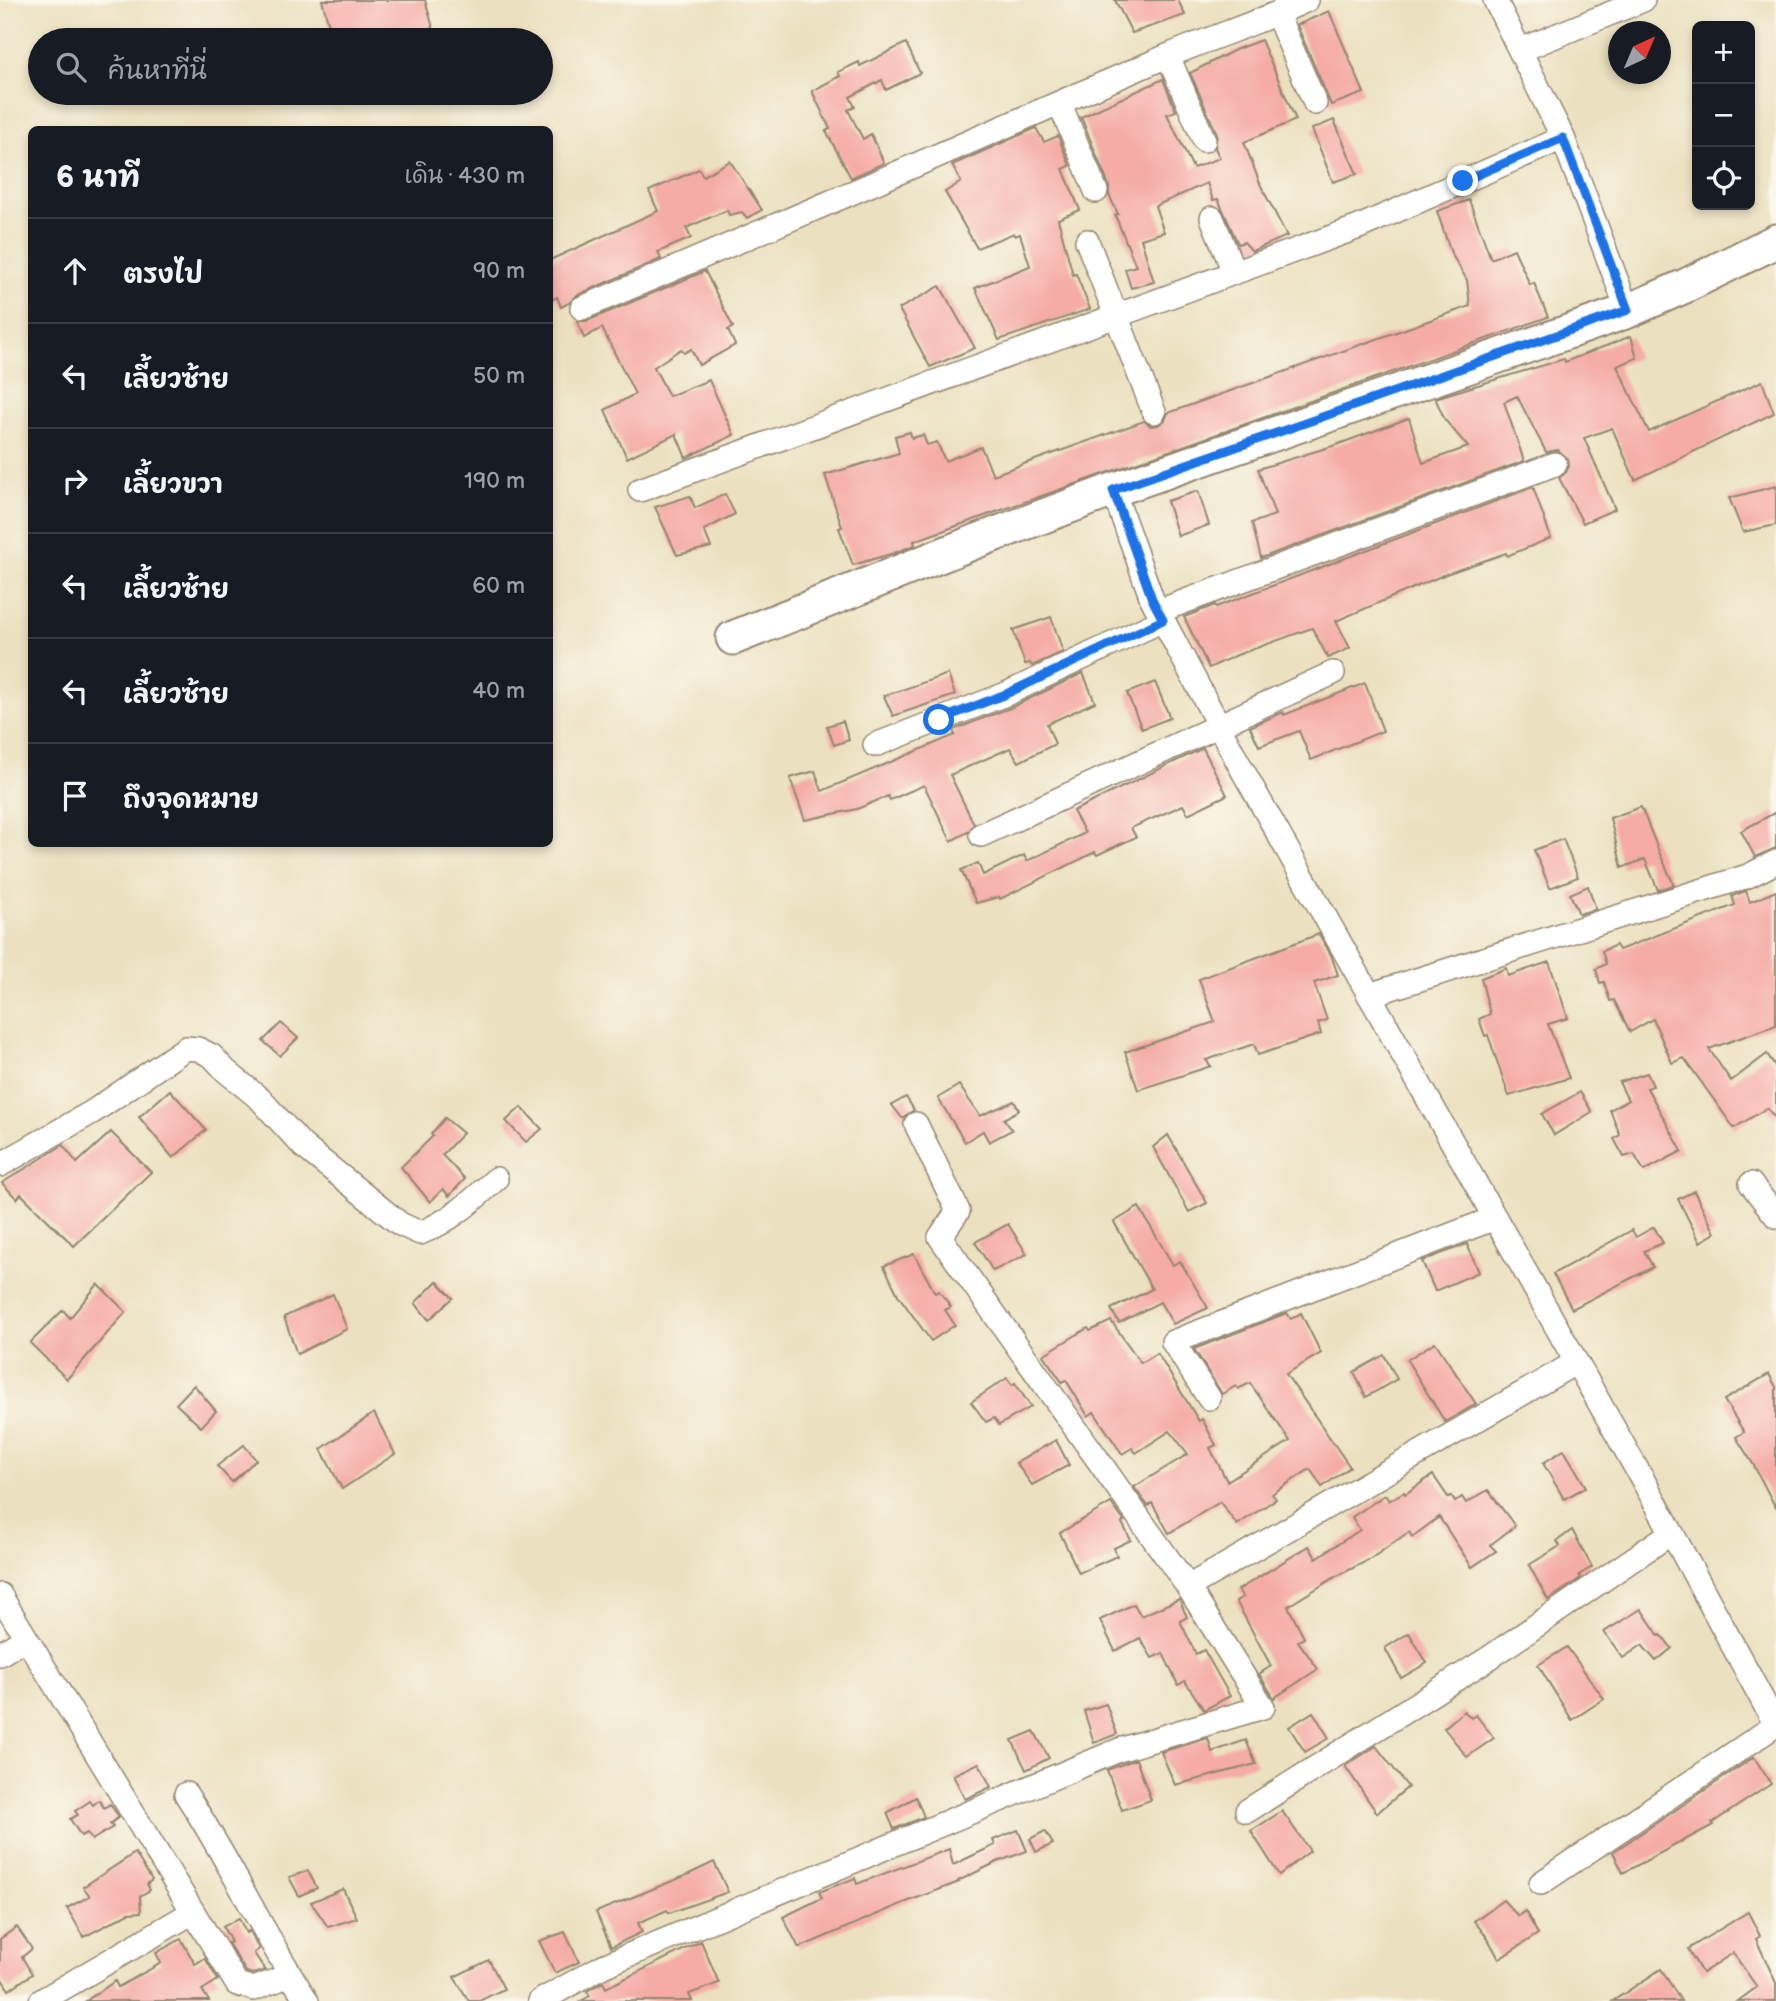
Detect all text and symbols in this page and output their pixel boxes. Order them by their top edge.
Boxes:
north arrow [1608,21,1671,84]
map controls [1692,21,1755,210]
button: + [1692,21,1755,84]
search box [28,28,553,105]
icon: search [52,48,90,86]
text: ค้นหาที่นี่ [108,56,207,87]
button: − [1692,84,1755,147]
button: locate [1692,147,1755,210]
text: 6 นาที [56,160,140,196]
text: เดิน · 430 m [405,162,525,190]
route end [1447,165,1478,196]
icon: ahead [56,252,94,290]
text: 90 m [473,257,525,285]
text: ตรงไป [123,260,203,291]
icon: left [56,357,94,395]
text: 50 m [473,362,525,390]
text: เลี้ยวซ้าย [123,365,229,396]
icon: right [56,462,94,500]
text: 190 m [464,467,525,495]
text: เลี้ยวขวา [123,470,223,501]
icon: left [56,567,94,605]
text: 60 m [472,572,525,600]
text: เลี้ยวซ้าย [123,575,229,606]
icon: left [56,672,94,710]
text: 40 m [472,677,525,705]
text: เลี้ยวซ้าย [123,680,229,711]
route start [923,704,954,735]
icon: arrive [56,777,94,815]
text: ถึงจุดหมาย [123,785,259,816]

